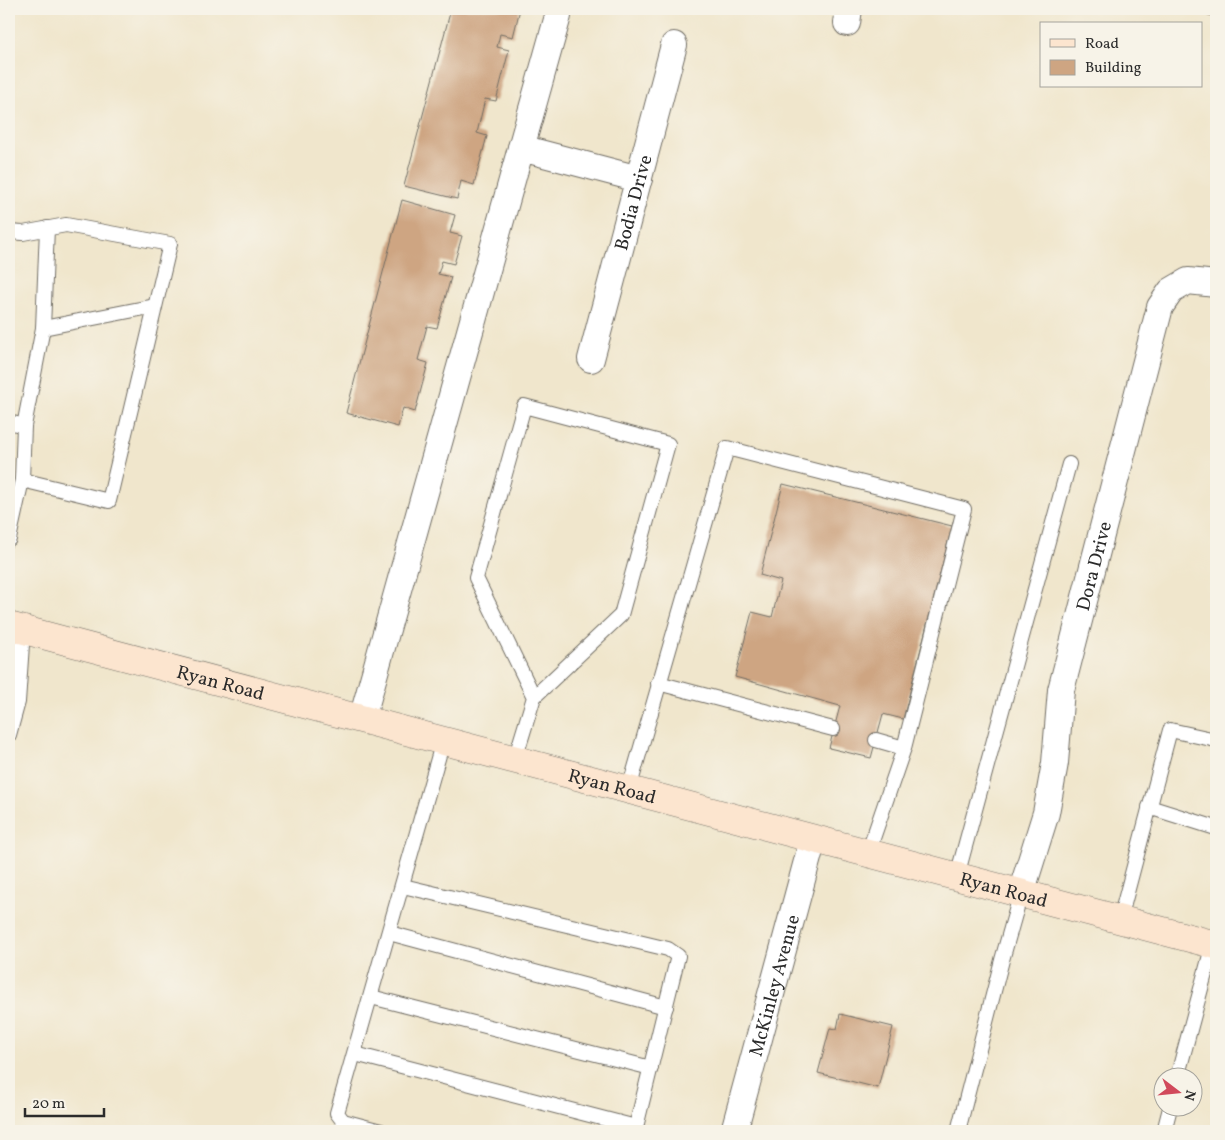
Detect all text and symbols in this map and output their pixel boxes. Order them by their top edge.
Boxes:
legend [1040,22,1202,88]
text: Road [1085,34,1119,55]
text: Building [1085,58,1142,79]
street label: Bodia Drive [609,152,659,254]
street label: Dora Drive [1071,519,1119,614]
street label: Ryan Road [173,660,267,708]
street label: Ryan Road [565,763,659,811]
street label: Ryan Road [956,867,1050,915]
street label: McKinley Avenue [744,912,807,1060]
north arrow [1152,1068,1202,1118]
scale bar [25,1085,104,1117]
text: N [1179,1088,1200,1103]
text: 20 m [32,1094,65,1115]

